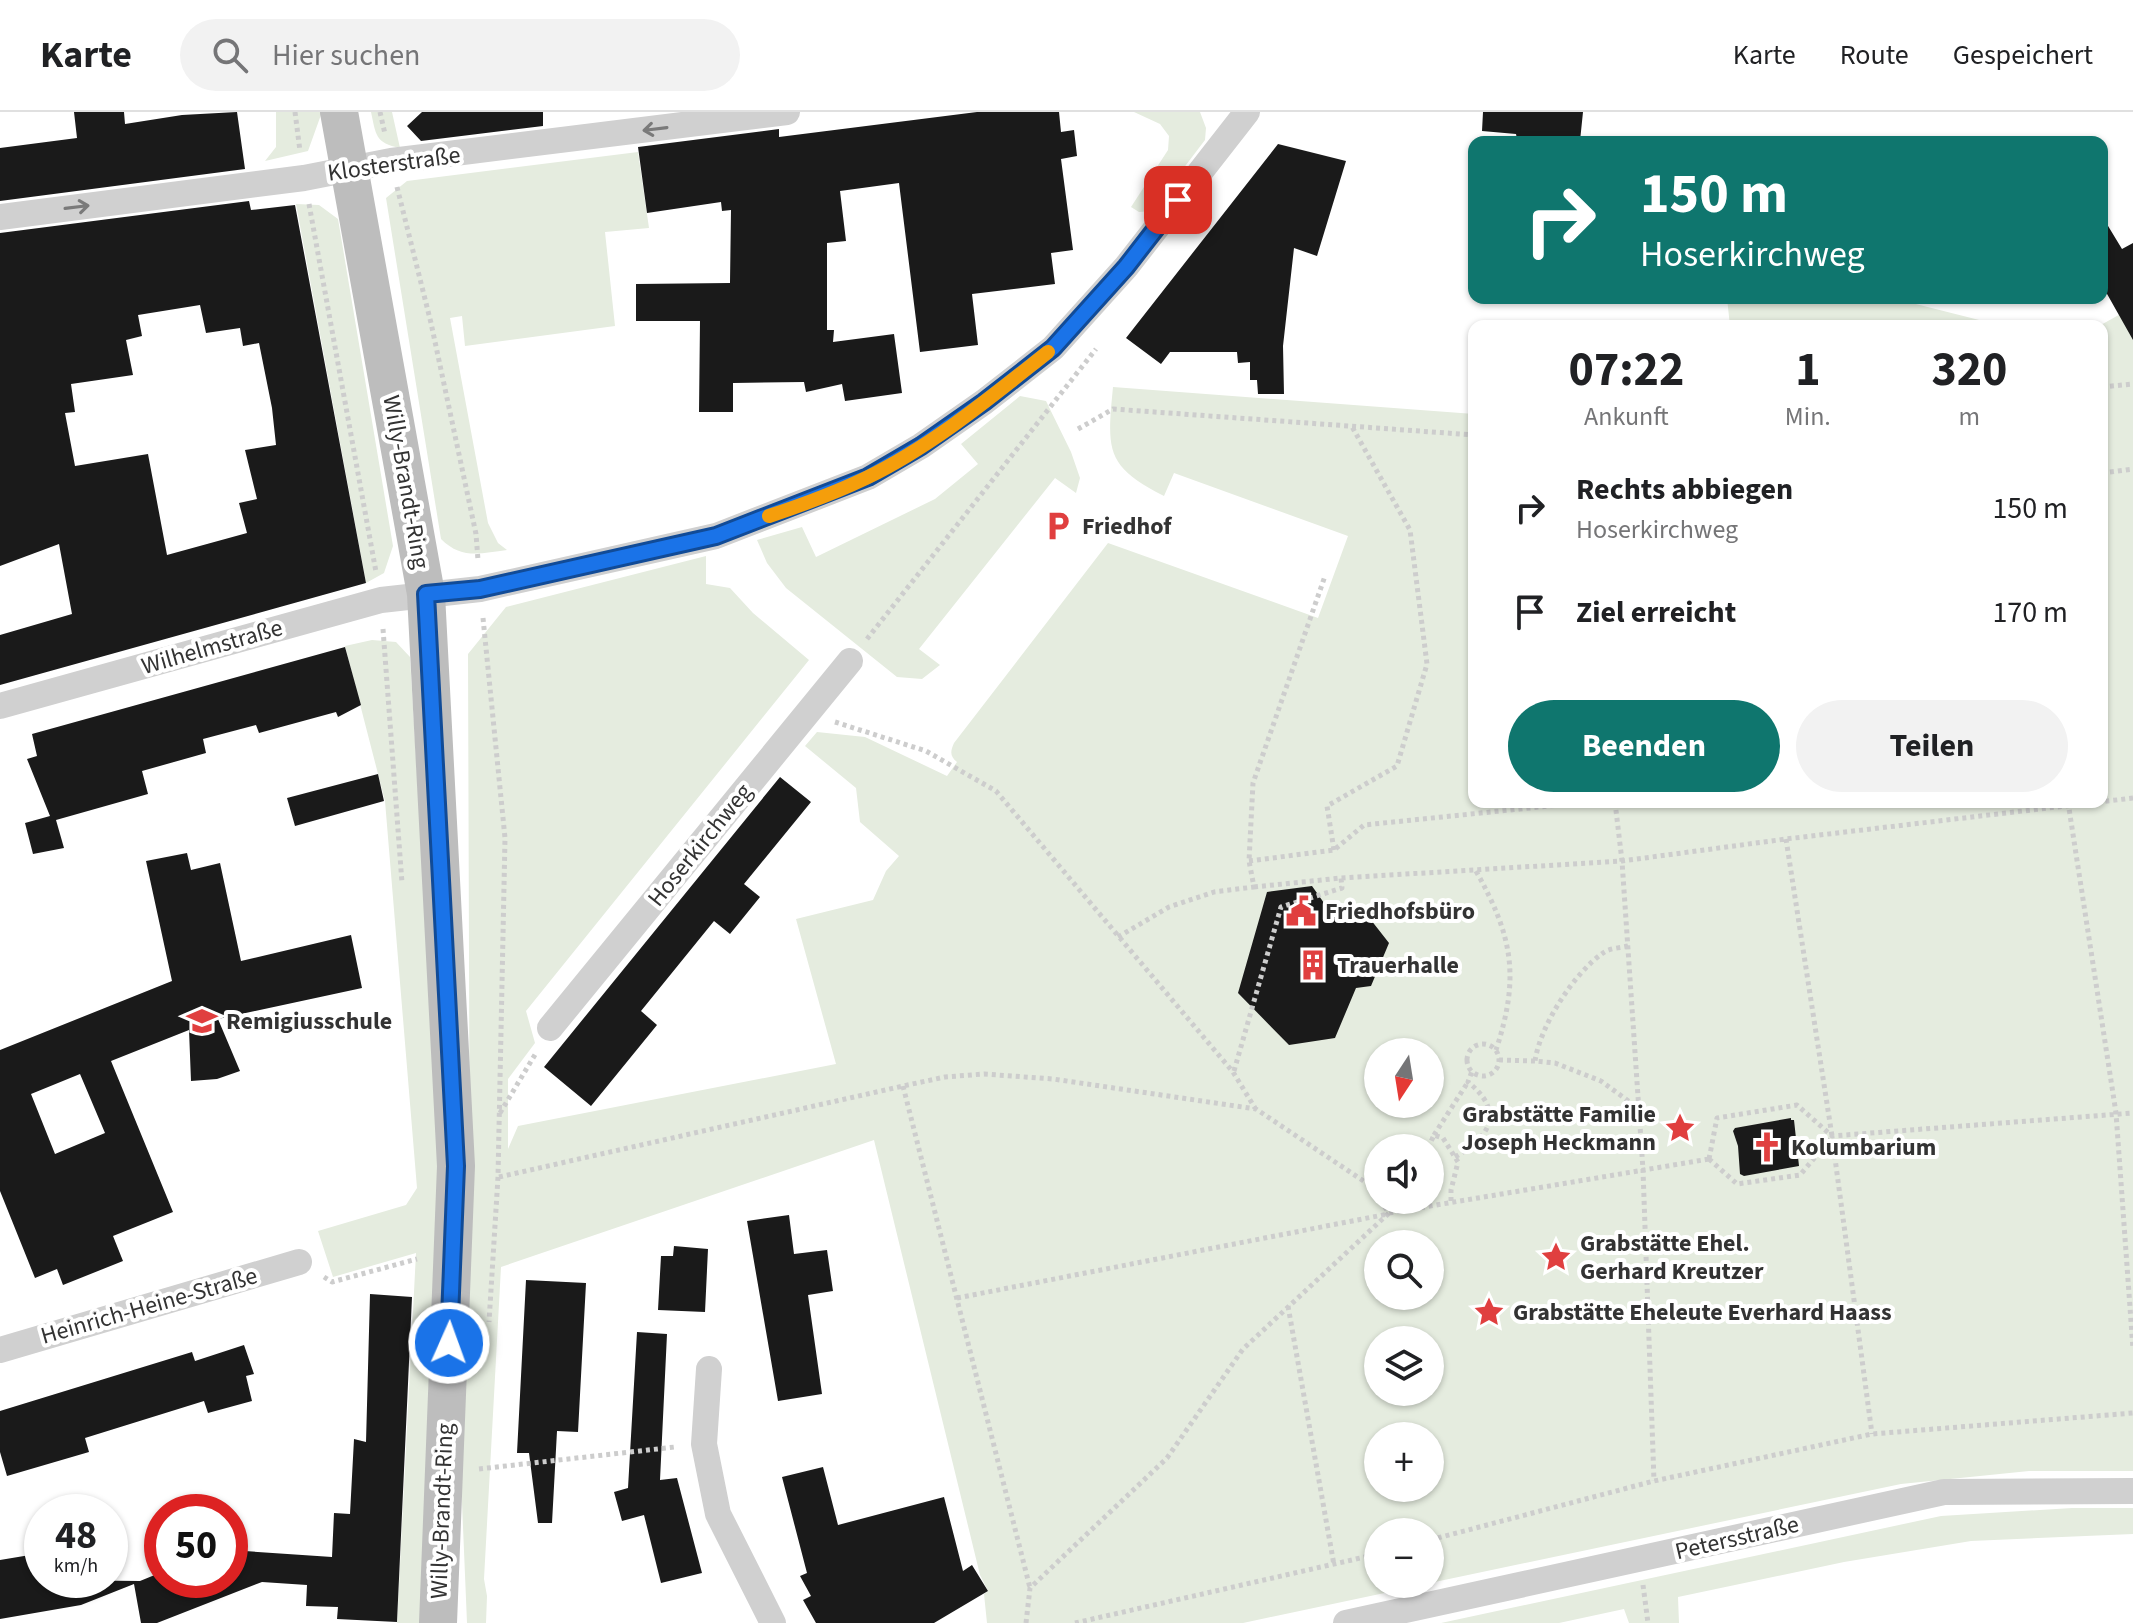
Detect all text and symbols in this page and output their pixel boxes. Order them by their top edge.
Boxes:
search box [180,19,740,91]
text: Karte [40,28,132,82]
icon: search [208,33,252,77]
text: Hier suchen [272,34,420,77]
text: Karte [1733,35,1796,75]
text: Route [1840,35,1909,75]
text: Gespeichert [1953,35,2093,75]
one-way arrow [642,122,668,137]
street label: Klosterstraße [325,137,463,191]
text: 150 m [1640,155,1788,234]
pin [1144,166,1212,234]
icon: right [1508,168,1612,272]
icon: arrive [1156,178,1200,222]
one-way arrow [64,199,89,214]
text: Hoserkirchweg [1640,229,1865,280]
text: 07:22 [1569,336,1684,404]
text: 1 [1795,336,1821,404]
text: 320 [1931,336,2007,404]
street label: Willy-Brandt-Ring [373,392,439,572]
text: Ankunft [1584,398,1669,435]
text: Min. [1785,398,1831,435]
text: m [1959,398,1980,435]
text: Rechts abbiegen [1576,468,1793,511]
icon: right [1508,486,1552,530]
text: 150 m [1992,487,2068,530]
parking icon: Friedhof [1041,509,1075,543]
place label: Friedhof [1082,509,1172,544]
text: Hoserkirchweg [1576,511,1738,548]
icon: arrive [1508,590,1552,634]
text: Ziel erreicht [1576,591,1736,634]
text: 170 m [1992,591,2068,634]
street label: Wilhelmstraße [137,610,287,684]
button: Beenden [1508,700,1780,792]
button: Teilen [1796,700,2068,792]
street label: Hoserkirchweg [639,776,761,914]
public building icon: Friedhofsbüro [1284,894,1318,928]
place label: Friedhofsbüro [1325,894,1475,929]
building icon: Trauerhalle [1296,948,1330,982]
place label: Trauerhalle [1337,948,1459,983]
school or university icon: Remigiusschule [185,1004,219,1038]
place label: Remigiusschule [226,1004,392,1039]
north arrow [1364,1038,1444,1118]
map controls [1364,1038,1444,1598]
place label: Grabstätte Familie Joseph Heckmann [1462,1097,1656,1160]
place icon: Grabstätte Familie Joseph Heckmann [1663,1111,1697,1145]
church icon: Kolumbarium [1750,1130,1784,1164]
place label: Kolumbarium [1791,1130,1936,1165]
button: sound [1364,1134,1444,1214]
place label: Grabstätte Ehel. Gerhard Kreutzer [1580,1226,1764,1289]
button: search [1364,1230,1444,1310]
place icon: Grabstätte Ehel. Gerhard Kreutzer [1539,1240,1573,1274]
street label: Heinrich-Heine-Straße [37,1258,261,1354]
place icon: Grabstätte Eheleute Everhard Haass [1472,1295,1506,1329]
place label: Grabstätte Eheleute Everhard Haass [1513,1295,1892,1330]
position arrow [407,1301,491,1385]
button: layers [1364,1326,1444,1406]
button: + [1364,1422,1444,1502]
street label: Willy-Brandt-Ring [421,1423,463,1599]
speed limit sign: 50 [144,1494,248,1598]
text: 48 [55,1507,97,1564]
street label: Petersstraße [1672,1507,1802,1569]
button: − [1364,1518,1444,1598]
text: km/h [54,1552,98,1580]

